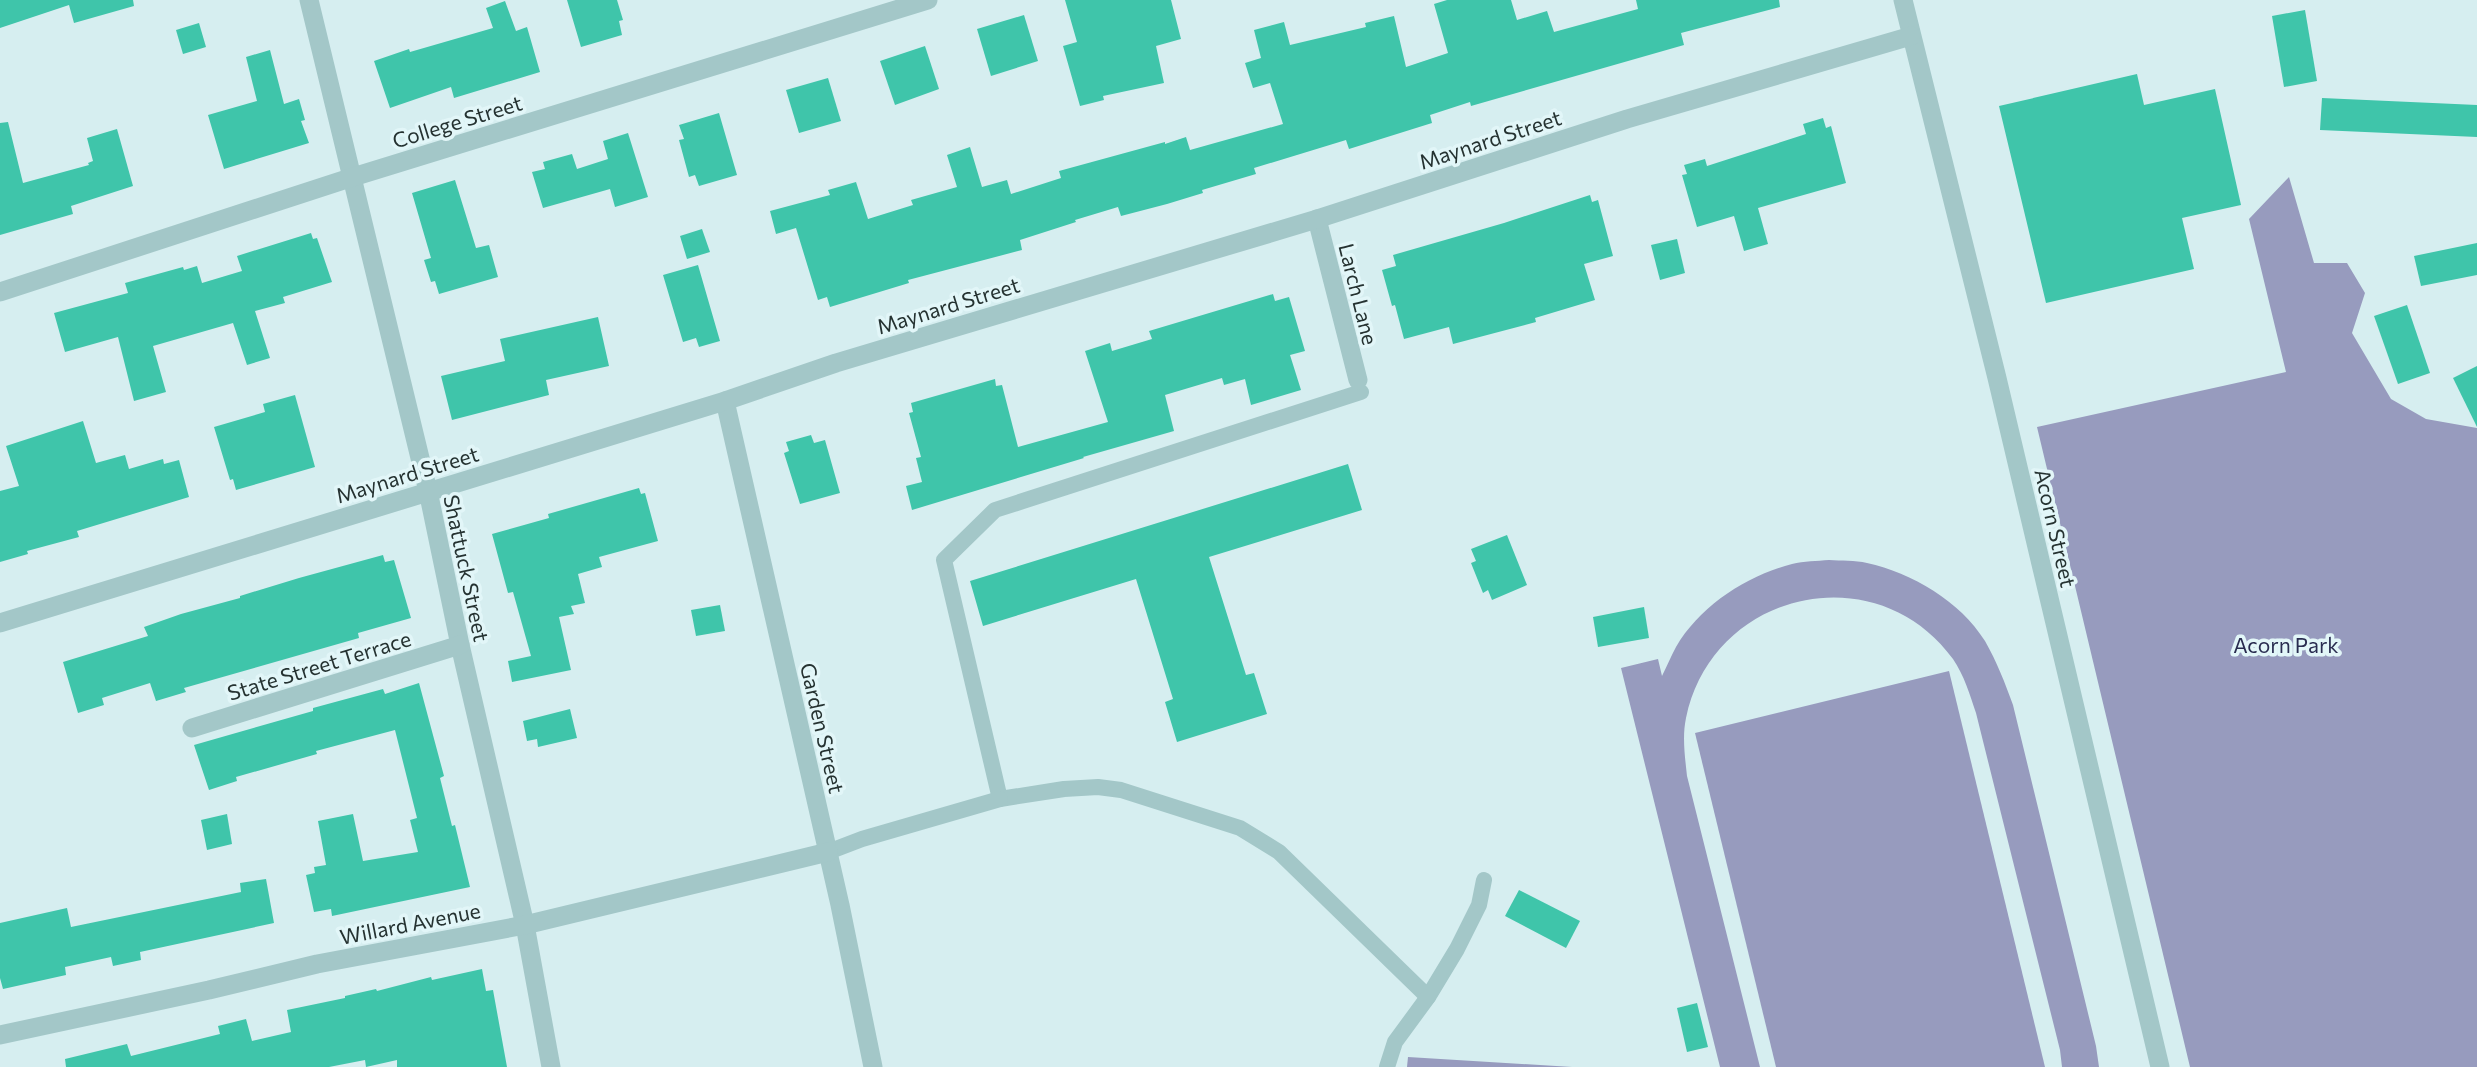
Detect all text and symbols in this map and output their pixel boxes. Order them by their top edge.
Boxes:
street label: College Street [389,89,525,153]
street label: Maynard Street [1416,104,1564,174]
street label: Larch Lane [1334,241,1384,347]
street label: Maynard Street [874,271,1022,339]
street label: Maynard Street [333,440,481,508]
street label: Acorn Street [2030,466,2082,590]
street label: Shattuck Street [439,492,495,644]
street label: State Street Terrace [224,625,414,705]
park label: Acorn Park [2233,632,2339,657]
street label: Garden Street [796,660,850,796]
street label: Willard Avenue [338,897,482,949]

